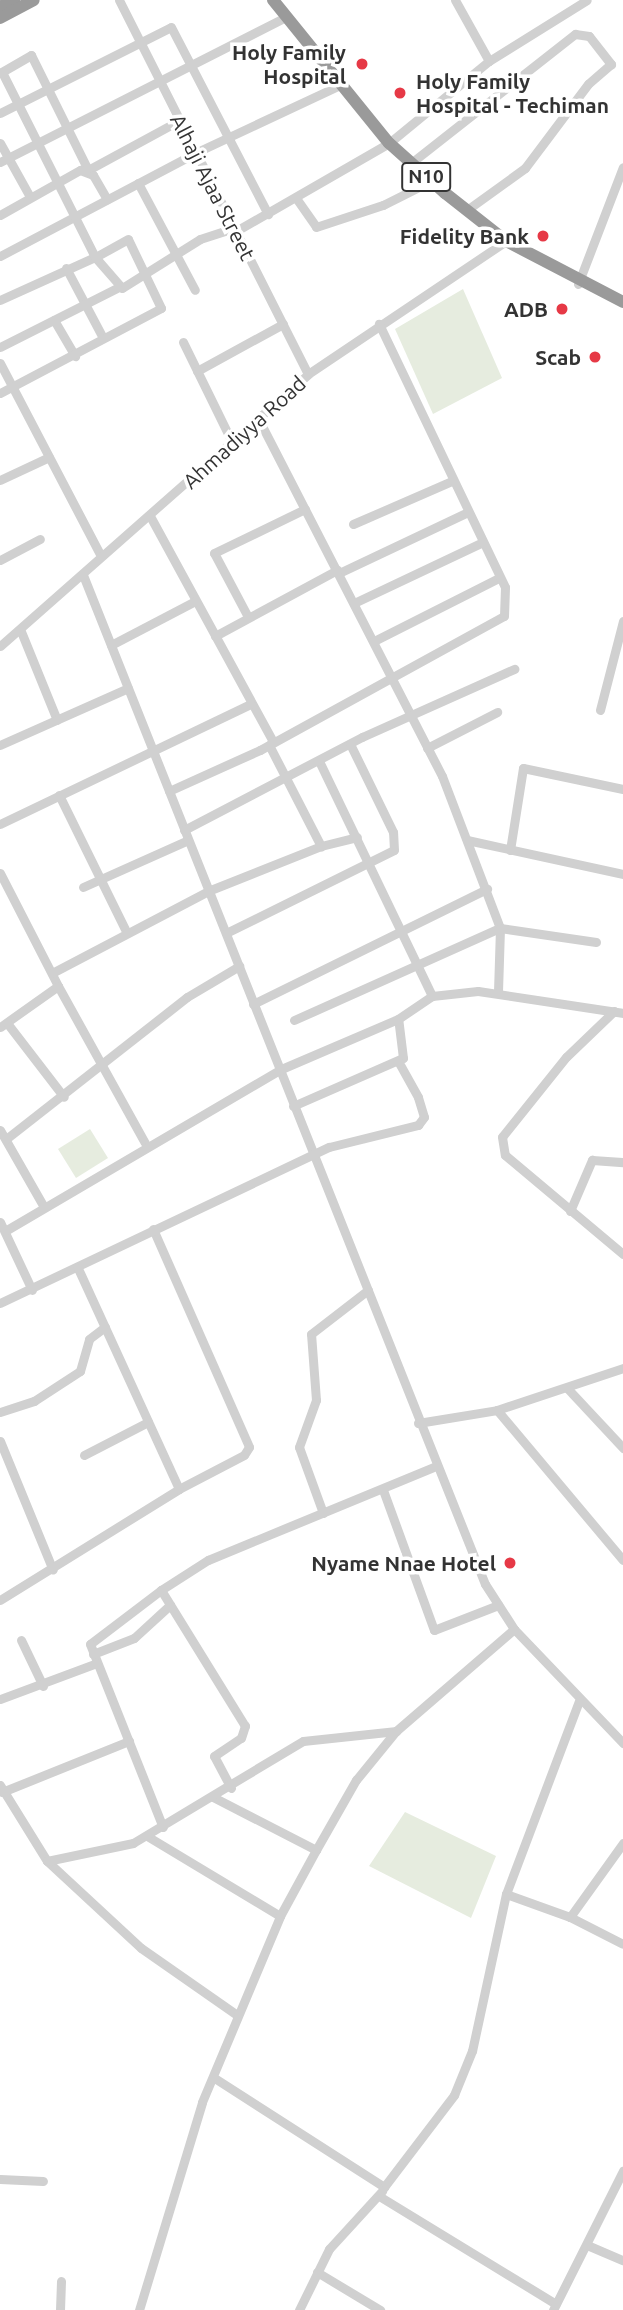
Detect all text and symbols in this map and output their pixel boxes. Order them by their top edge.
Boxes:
place label: Holy Family Hospital [232,39,346,89]
marker: Holy Family Hospital [352,54,372,74]
place label: Holy Family Hospital - Techiman [416,68,609,118]
marker: Holy Family Hospital - Techiman [390,83,410,103]
street label: Alhaji Ajaa Street [165,110,261,264]
road number: N10 [400,162,452,192]
place label: Fidelity Bank [400,223,529,249]
marker: Fidelity Bank [535,228,551,244]
place label: ADB [504,296,548,322]
marker: ADB [554,301,570,317]
place label: Scab [535,344,581,370]
marker: Scab [587,349,603,365]
street label: Ahmadiyya Road [177,370,311,494]
place label: Nyame Nnae Hotel [311,1550,496,1576]
marker: Nyame Nnae Hotel [502,1555,518,1571]

